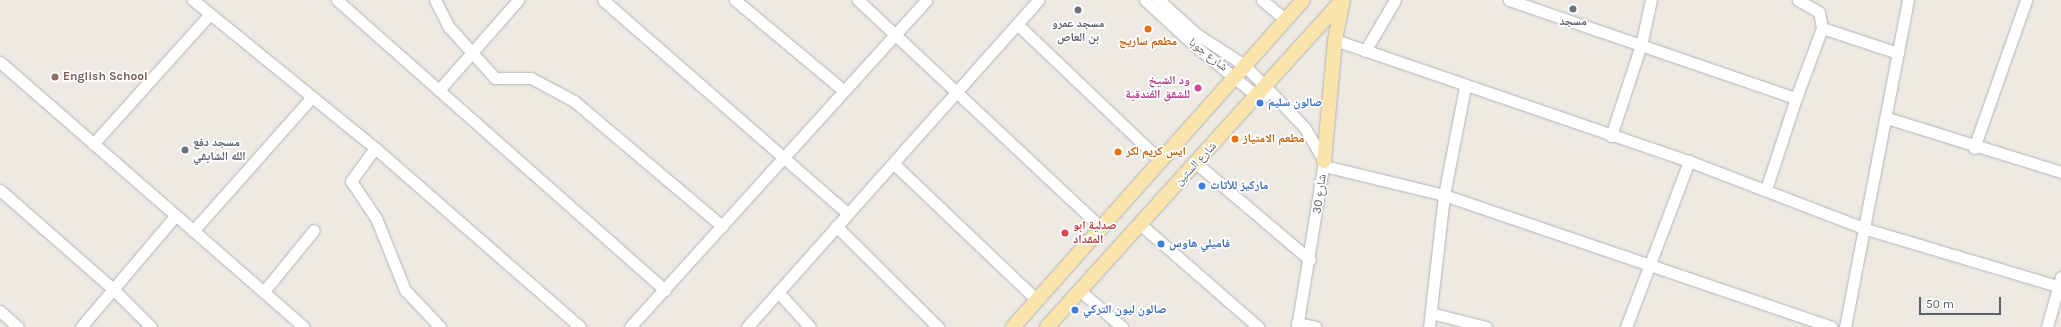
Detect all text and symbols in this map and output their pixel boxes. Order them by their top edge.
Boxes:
marker: مسجد [1568,4,1578,14]
marker: مسجد عمرو بن العاص [1073,5,1083,15]
place label: مسجد [1559,15,1587,29]
place label: مسجد عمرو بن العاص [1052,17,1104,45]
marker: مطعم ساريج [1143,24,1153,34]
place label: مطعم ساريج [1119,35,1177,49]
street label: شارع جوبا [1186,35,1230,75]
place label: English School [63,70,148,84]
marker: English School [50,72,60,82]
place label: ود الشيخ للشقق الفندقية [1125,74,1190,102]
marker: ود الشيخ للشقق الفندقية [1193,83,1203,93]
place label: صالون سليم [1268,96,1322,110]
marker: صالون سليم [1255,98,1265,108]
place label: مطعم الامتياز [1243,132,1304,146]
marker: مطعم الامتياز [1230,134,1240,144]
place label: مسجد دفع الله الشايقي [193,136,246,164]
street label: شارع الستين [1172,139,1220,189]
marker: مسجد دفع الله الشايقي [180,145,190,155]
place label: ايس كريم لكر [1126,145,1186,159]
marker: ايس كريم لكر [1113,147,1123,157]
street label: شارع 30 [1310,173,1330,215]
place label: ماركيز للأثاث [1210,179,1268,193]
marker: ماركيز للأثاث [1197,181,1207,191]
place label: صدلية ابو المقداد [1073,219,1116,247]
marker: صدلية ابو المقداد [1060,228,1070,238]
place label: فاميلي هاوس [1169,237,1230,251]
marker: فاميلي هاوس [1156,239,1166,249]
scale bar [1921,289,2003,315]
text: 50 m [1926,297,1954,311]
place label: صالون ليون التركي [1083,303,1166,317]
marker: صالون ليون التركي [1070,305,1080,315]

